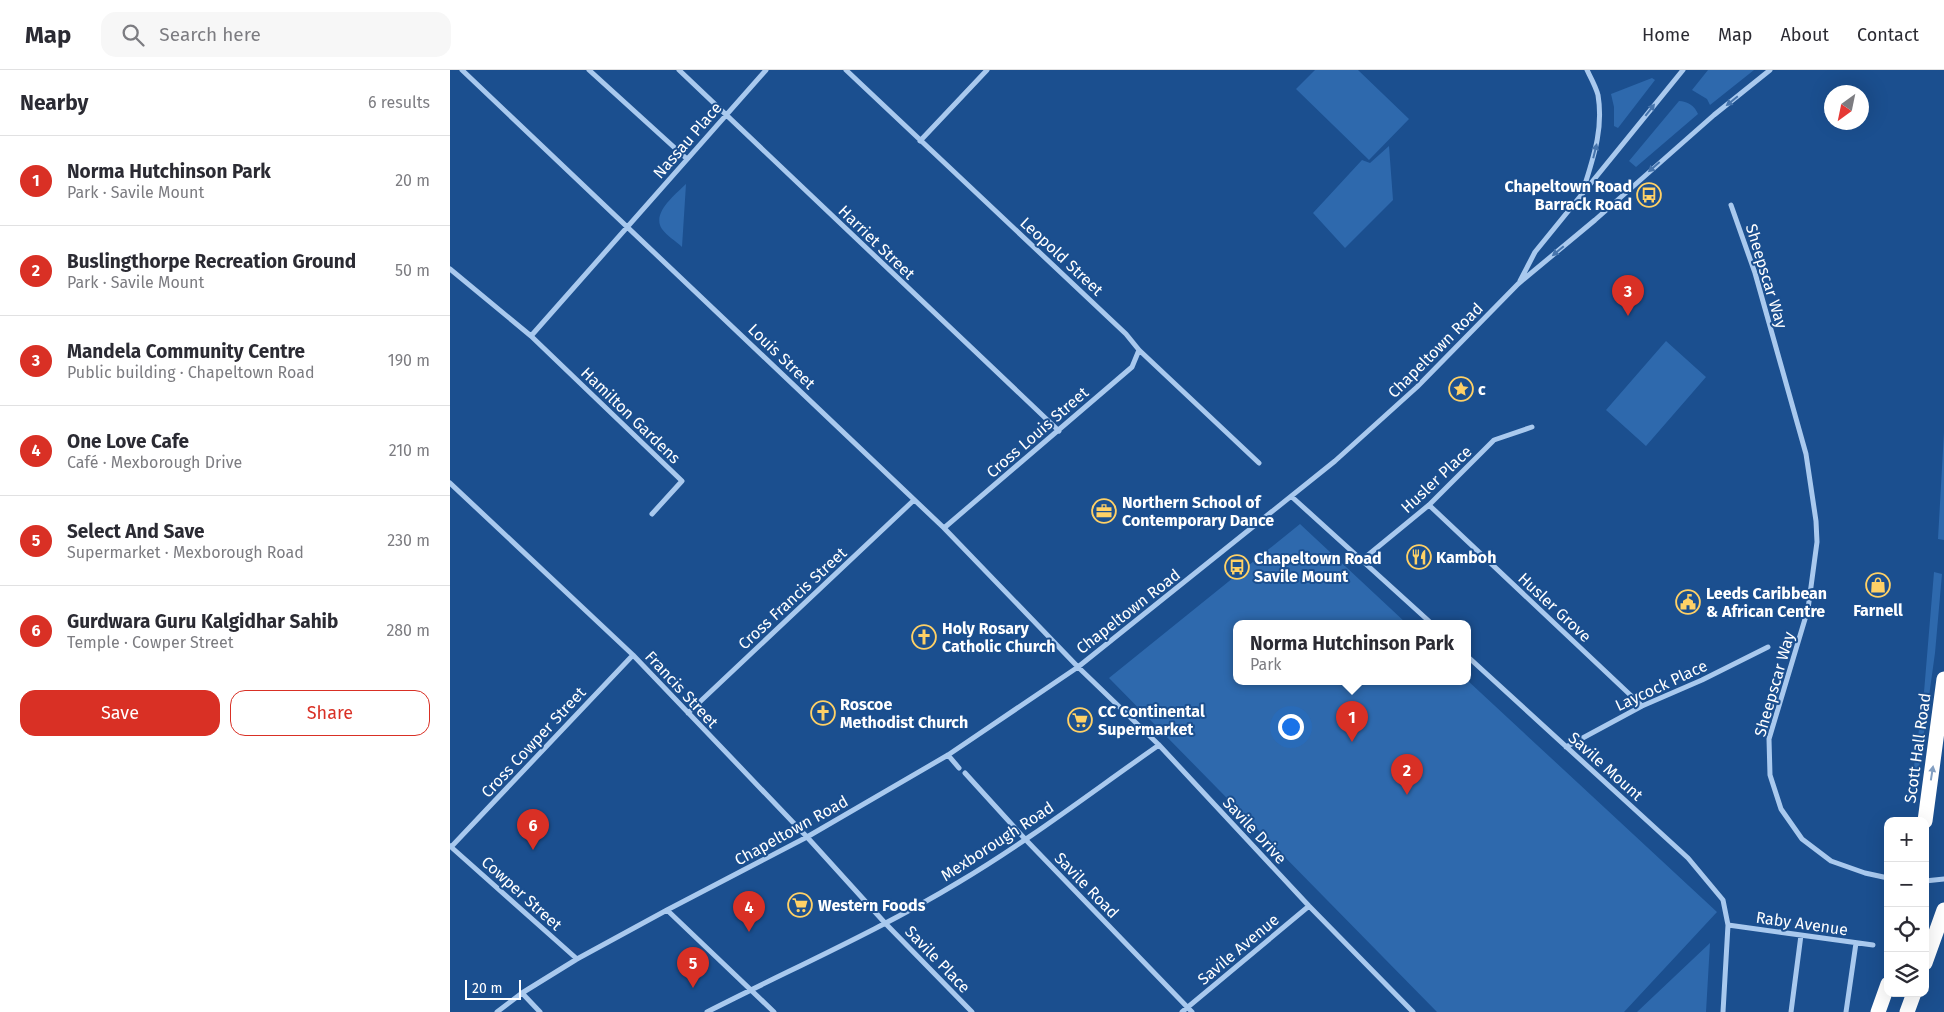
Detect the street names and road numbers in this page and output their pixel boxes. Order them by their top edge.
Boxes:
street label: Nassau Place [649,98,726,182]
street label: Harriet Street [835,201,919,284]
street label: Leopold Street [1016,213,1107,300]
street label: Sheepscar Way [1742,222,1791,331]
street label: Chapeltown Road [1384,299,1487,402]
street label: Louis Street [744,320,819,393]
street label: Hamilton Gardens [577,363,684,468]
street label: Cross Louis Street [983,383,1092,482]
street label: Husler Place [1397,442,1476,517]
street label: Cross Francis Street [734,543,851,653]
street label: Chapeltown Road [1073,565,1184,658]
street label: Husler Grove [1514,569,1595,646]
street label: Sheepscar Way [1750,629,1799,739]
street label: Francis Street [641,647,722,732]
street label: Laycock Place [1612,656,1710,715]
street label: Cross Cowper Street [477,683,590,802]
street label: Scott Hall Road [1900,692,1935,804]
street label: Savile Mount [1565,728,1647,805]
street label: Chapeltown Road [731,791,851,869]
street label: Savile Drive [1219,793,1290,868]
street label: Mexborough Road [937,798,1057,885]
street label: Savile Road [1051,849,1123,922]
street label: Cowper Street [478,852,566,935]
street label: Raby Avenue [1755,908,1849,939]
street label: Savile Avenue [1194,910,1283,989]
street label: Savile Place [901,922,974,997]

